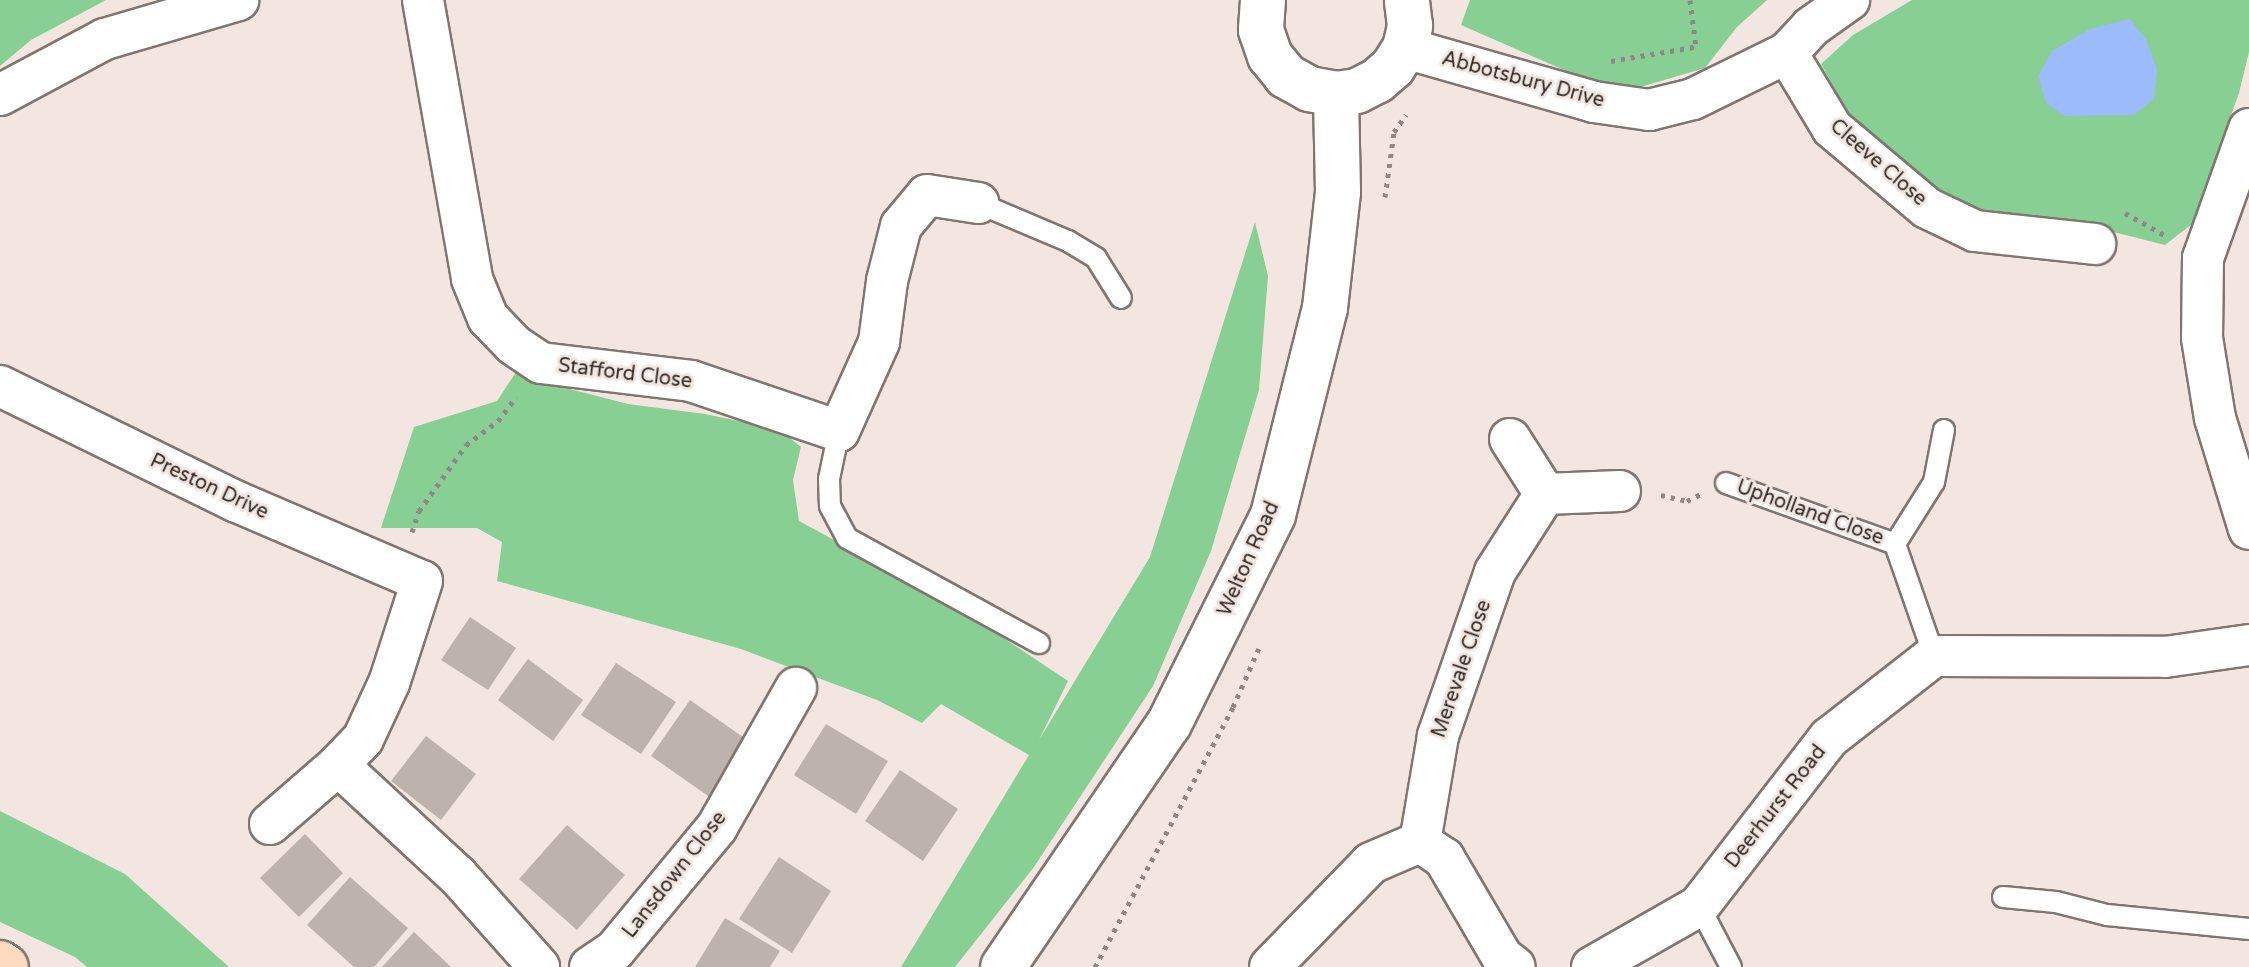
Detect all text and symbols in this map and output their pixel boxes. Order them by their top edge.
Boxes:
street label: Abbotsbury Drive [1439,47,1607,113]
street label: Cleeve Close [1825,114,1931,212]
street label: Stafford Close [557,354,693,394]
street label: Preston Drive [146,449,272,525]
street label: Upholland Close [1733,475,1887,551]
street label: Welton Road [1213,498,1285,620]
street label: Merevale Close [1427,597,1497,741]
street label: Deerhurst Road [1721,741,1831,873]
street label: Lansdown Close [618,807,732,943]

